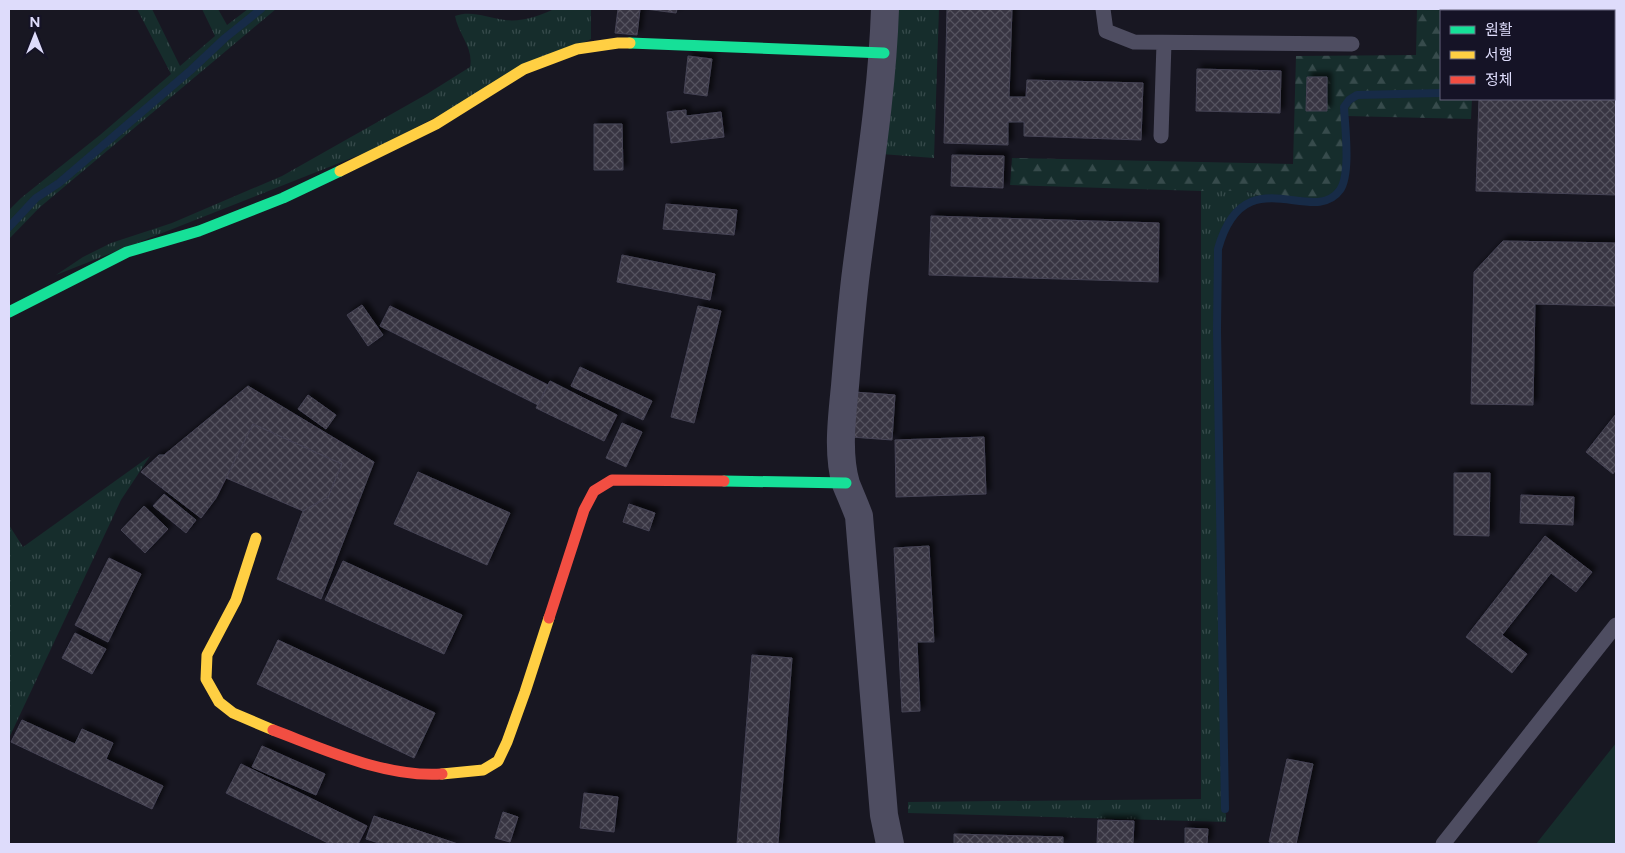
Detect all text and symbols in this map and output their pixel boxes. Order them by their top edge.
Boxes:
north arrow [10,10,60,60]
legend [1440,10,1615,100]
text: N [30,14,40,31]
text: 원활 [1485,21,1513,39]
text: 서행 [1485,46,1513,64]
text: 정체 [1485,71,1513,89]

